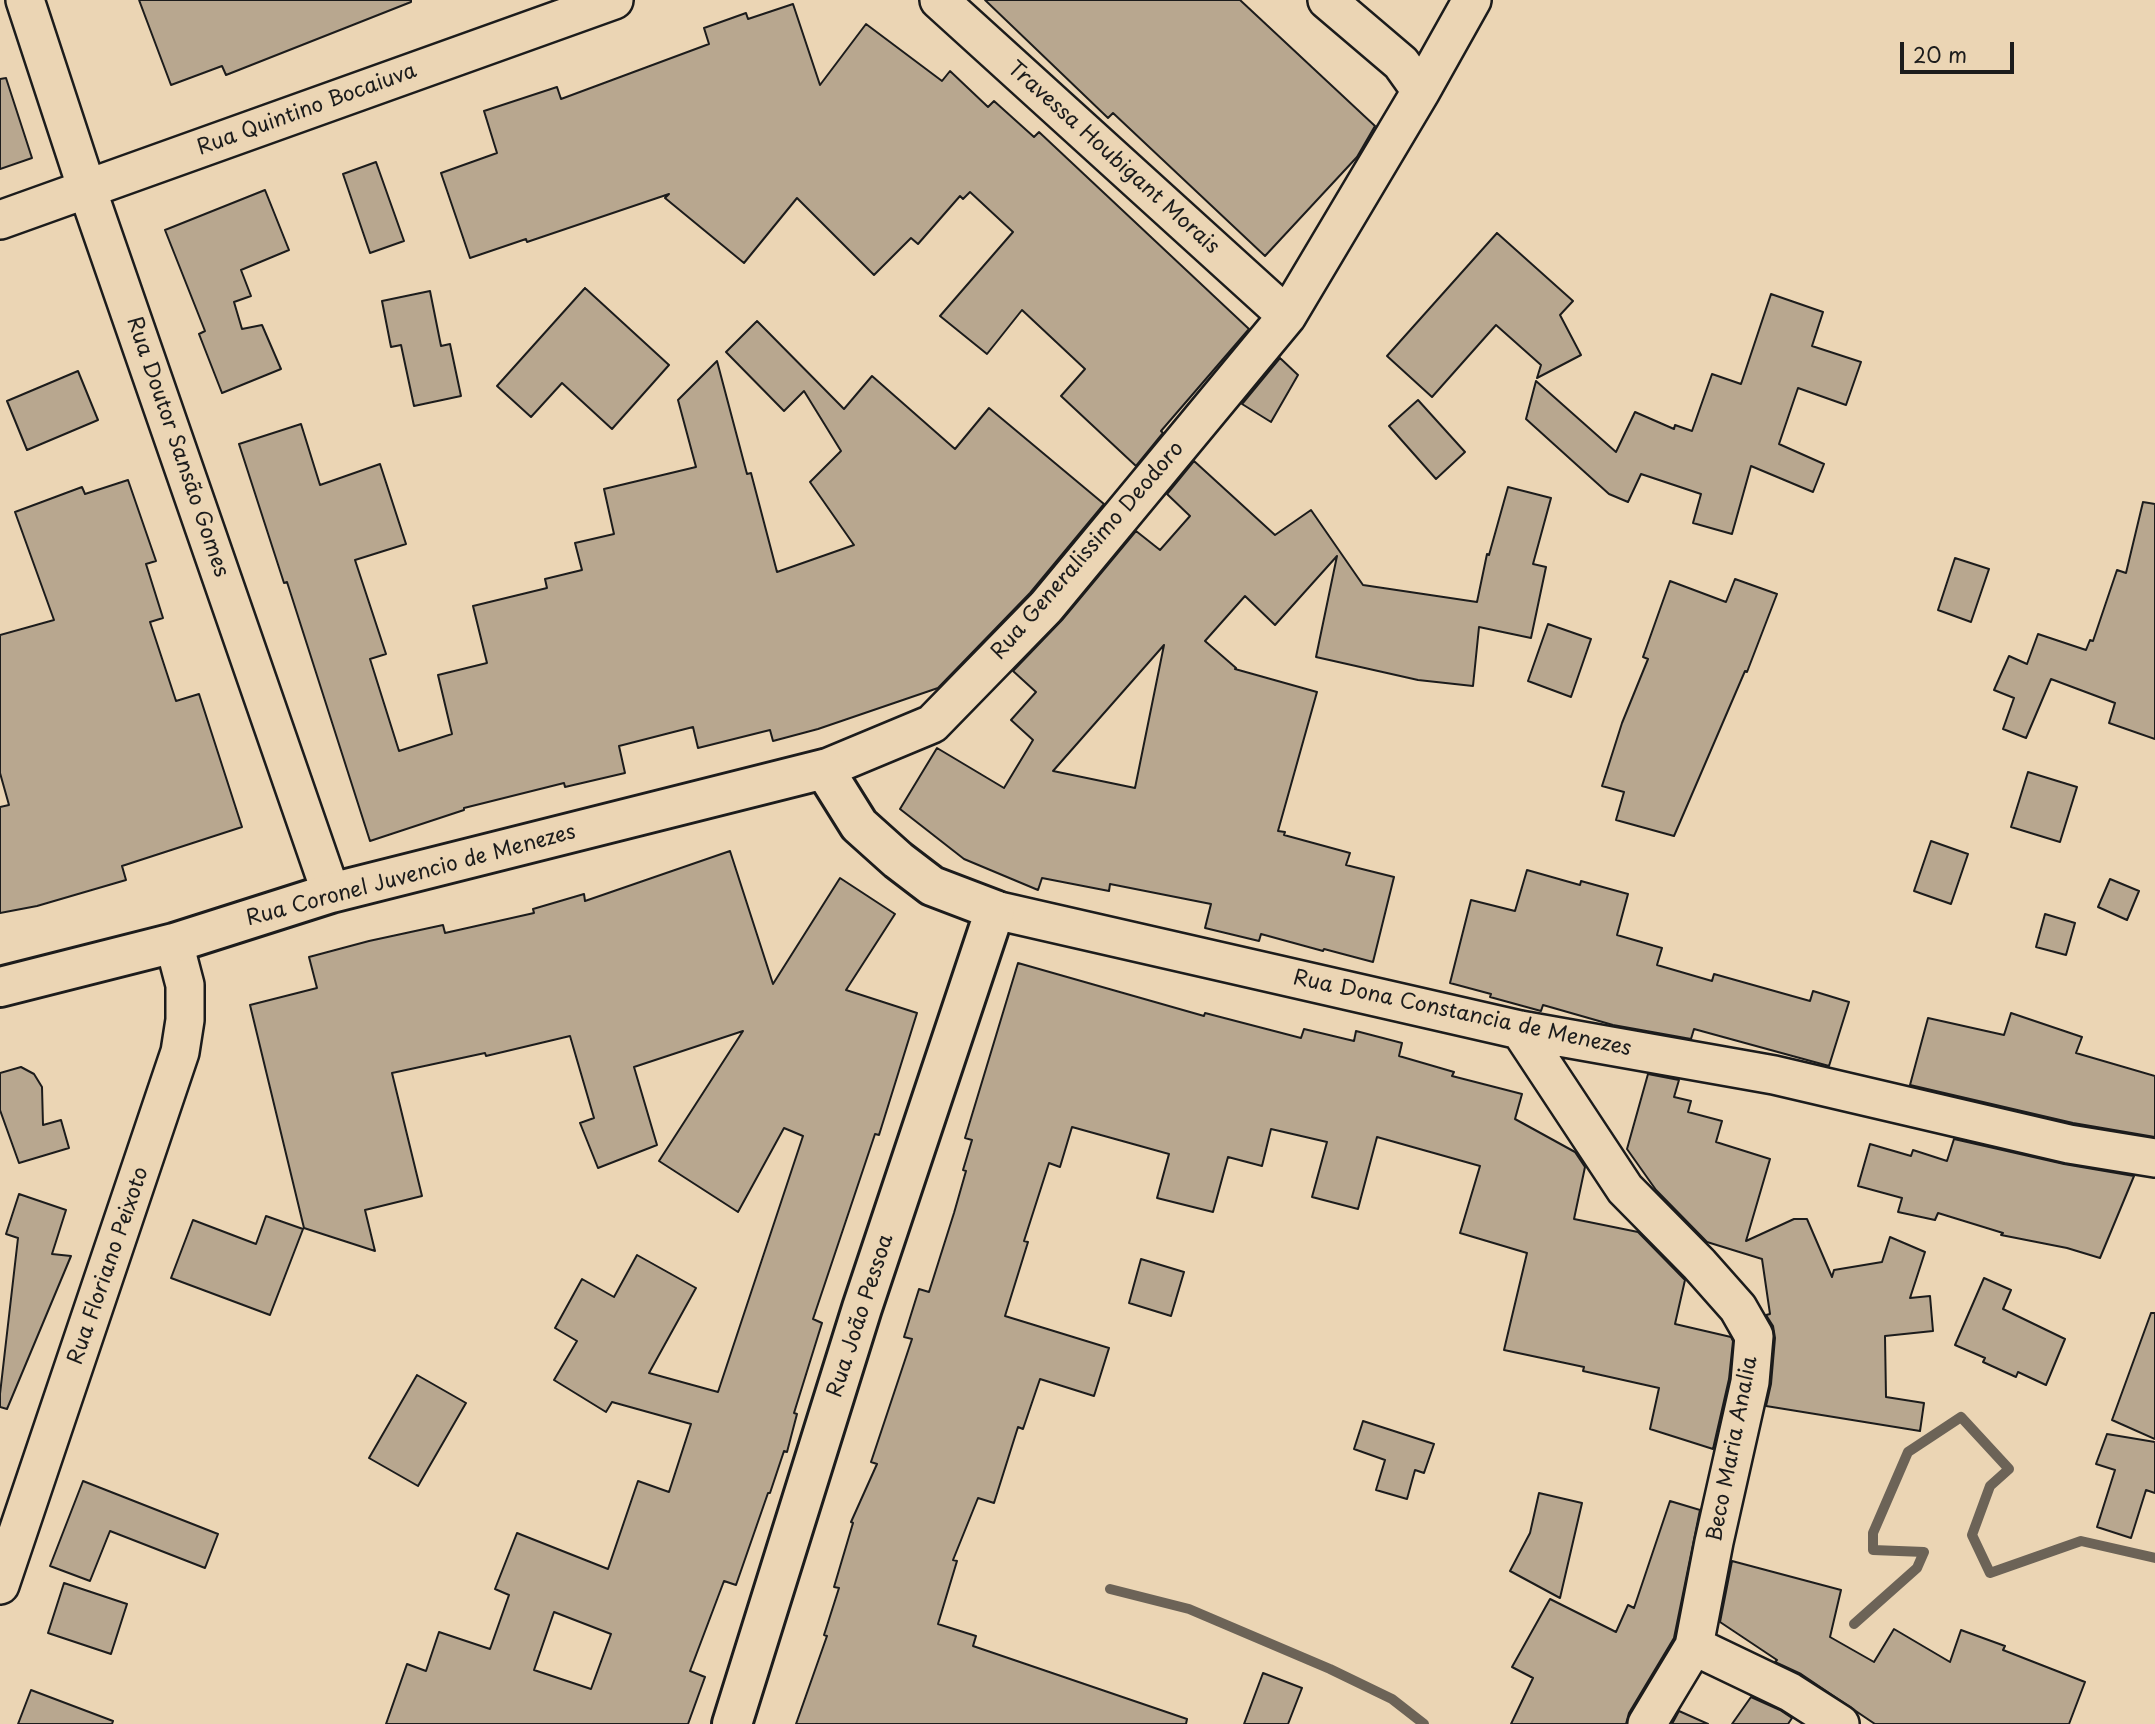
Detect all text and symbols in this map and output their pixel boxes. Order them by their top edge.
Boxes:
scale bar [1903,28,2017,72]
text: 20 m [1913,38,1967,70]
street label: Travessa Houbigant Morais [1002,56,1224,260]
street label: Rua Quintino Bocaiuva [194,59,420,161]
street label: Rua Doutor Sansão Gomes [121,314,233,580]
street label: Rua Generalissimo Deodoro [986,437,1190,665]
street label: Rua Coronel Juvencio de Menezes [243,820,579,932]
street label: Rua Dona Constancia de Menezes [1291,966,1633,1062]
street label: Rua Floriano Peixoto [63,1164,155,1368]
street label: Rua João Pessoa [823,1231,899,1401]
street label: Beco Maria Analia [1703,1354,1763,1544]

